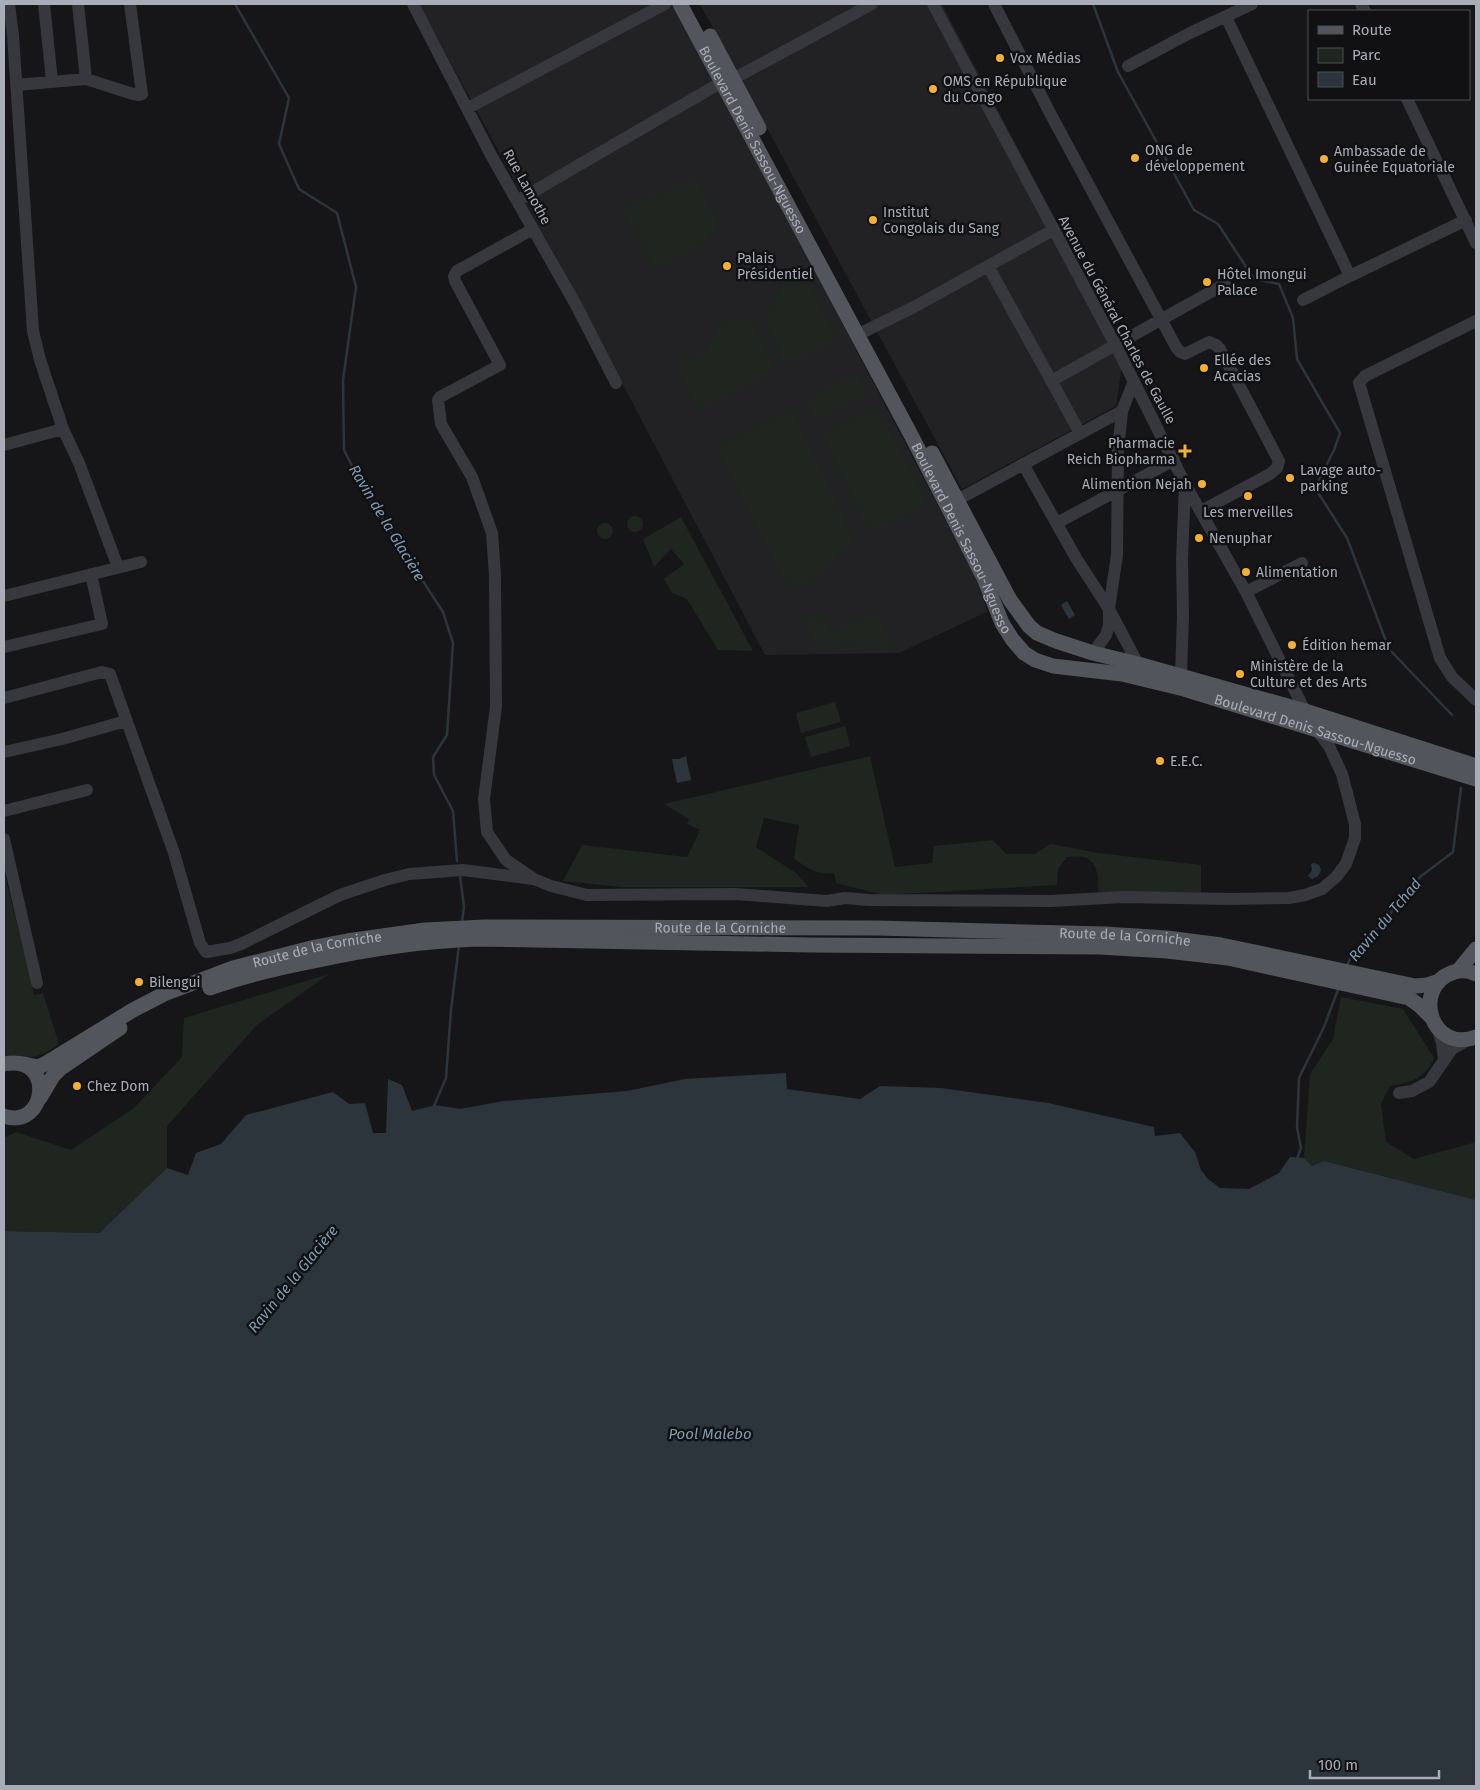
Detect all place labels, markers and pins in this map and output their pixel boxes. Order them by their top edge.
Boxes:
place label: Vox Médias [1010,50,1081,67]
marker: Vox Médias [994,52,1006,64]
place label: OMS en République du Congo [943,73,1067,106]
marker: OMS en République du Congo [927,83,939,95]
place label: ONG de développement [1145,142,1246,175]
place label: Ambassade de Guinée Equatoriale [1334,143,1455,176]
marker: ONG de développement [1129,152,1141,164]
marker: Ambassade de Guinée Equatoriale [1318,153,1330,165]
place label: Institut Congolais du Sang [883,204,1000,237]
marker: Institut Congolais du Sang [867,214,879,226]
place label: Palais Présidentiel [737,250,813,283]
marker: Palais Présidentiel [721,260,733,272]
place label: Hôtel Imongui Palace [1217,266,1307,299]
marker: Hôtel Imongui Palace [1201,276,1213,288]
place label: Ellée des Acacias [1214,352,1271,385]
marker: Ellée des Acacias [1198,362,1210,374]
place label: Pharmacie Reich Biopharma [1067,435,1175,468]
marker: Pharmacie Reich Biopharma [1179,445,1191,457]
place label: Lavage auto- parking [1300,462,1381,495]
marker: Lavage auto- parking [1284,472,1296,484]
place label: Alimention Nejah [1082,476,1192,493]
marker: Alimention Nejah [1196,478,1208,490]
marker: Les merveilles [1242,490,1254,502]
place label: Les merveilles [1203,504,1294,521]
place label: Nenuphar [1209,530,1273,547]
marker: Nenuphar [1193,532,1205,544]
place label: Alimentation [1256,564,1338,581]
marker: Alimentation [1240,566,1252,578]
place label: Édition hemar [1302,636,1392,654]
marker: Édition hemar [1286,639,1298,651]
place label: Ministère de la Culture et des Arts [1250,658,1368,691]
marker: Ministère de la Culture et des Arts [1234,668,1246,680]
place label: E.E.C. [1170,753,1203,770]
marker: E.E.C. [1154,755,1166,767]
place label: Bilengui [149,974,201,991]
marker: Bilengui [133,976,145,988]
place label: Chez Dom [87,1078,149,1095]
marker: Chez Dom [71,1080,83,1092]

